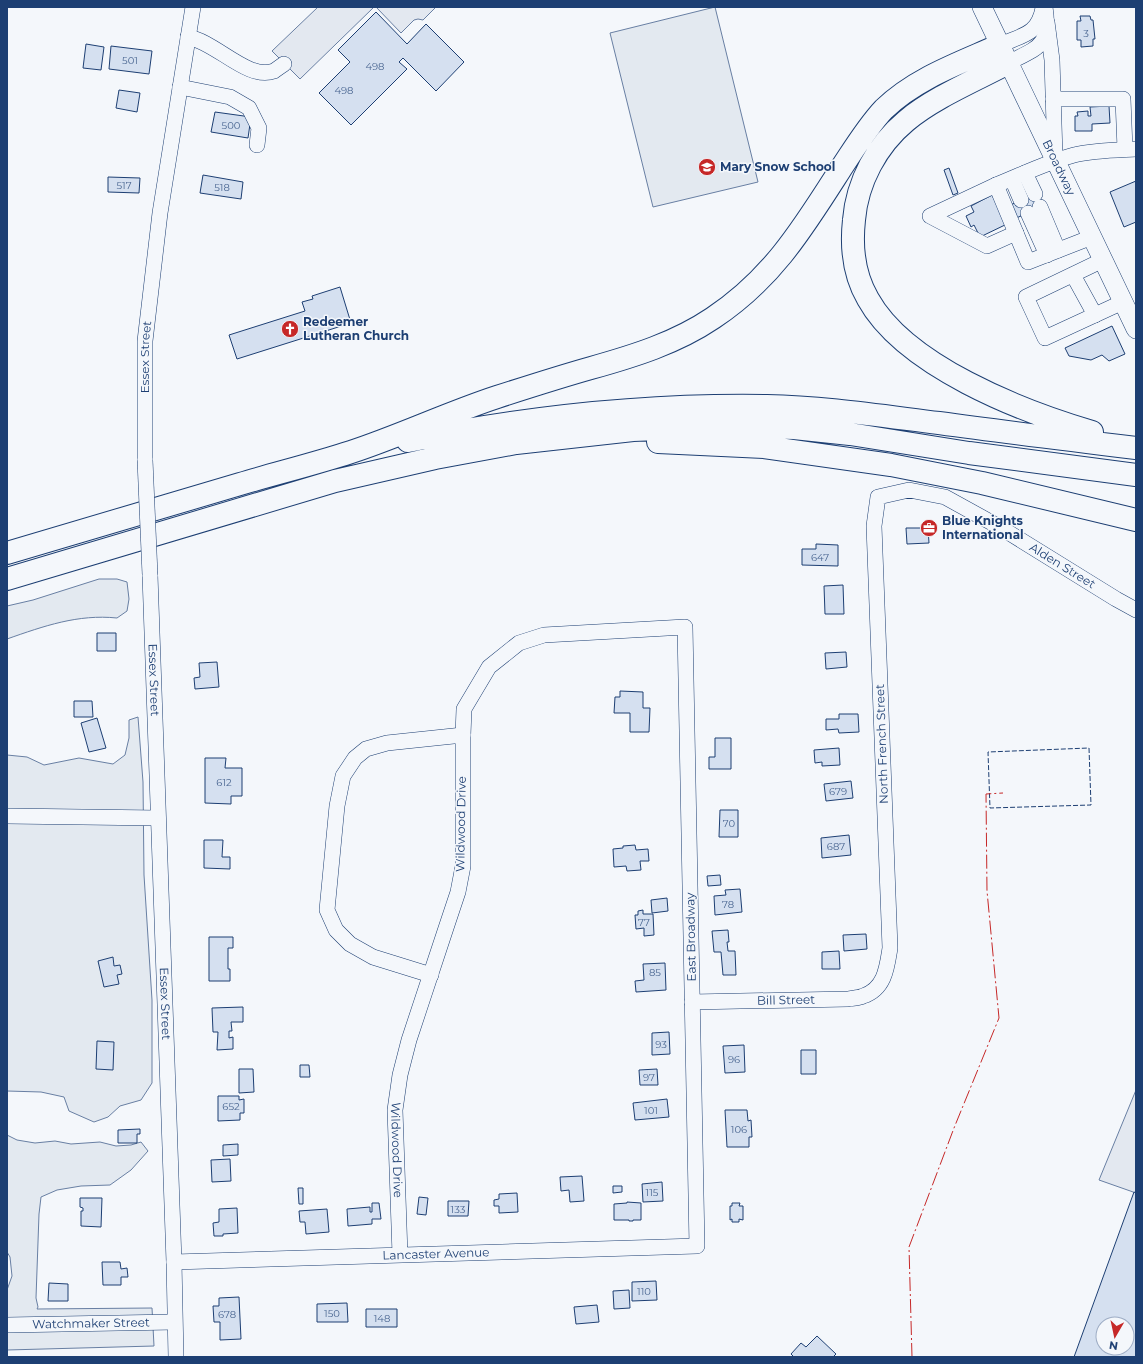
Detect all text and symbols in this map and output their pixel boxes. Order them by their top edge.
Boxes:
house number: 3 [1083,27,1089,40]
house number: 501 [122,54,138,67]
house number: 498 [365,60,385,73]
house number: 498 [334,84,354,97]
house number: 500 [222,119,241,132]
street label: Broadway [1040,137,1079,198]
school or university icon: Mary Snow School [697,157,717,177]
place label: Mary Snow School [720,159,835,174]
house number: 517 [116,179,132,192]
house number: 518 [214,181,230,194]
place label: Redeemer Lutheran Church [303,314,409,343]
church icon: Redeemer Lutheran Church [280,319,300,339]
street label: Essex Street [137,320,154,393]
place label: Blue Knights International [942,513,1024,542]
office icon: Blue Knights International [919,518,939,538]
street label: Alden Street [1027,539,1098,591]
house number: 647 [811,551,829,564]
street label: Essex Street [145,643,163,717]
street label: North French Street [872,684,891,804]
house number: 612 [216,776,232,789]
street label: Wildwood Drive [452,776,469,872]
house number: 679 [829,785,847,798]
house number: 70 [723,817,736,830]
house number: 687 [827,840,845,853]
street label: East Broadway [682,892,699,982]
house number: 78 [722,898,734,911]
house number: 77 [638,916,650,929]
house number: 85 [649,966,661,979]
street label: Essex Street [157,967,174,1040]
street label: Bill Street [757,992,815,1008]
house number: 93 [655,1038,667,1051]
house number: 96 [728,1053,740,1066]
house number: 97 [643,1071,655,1084]
house number: 652 [222,1100,240,1113]
street label: Wildwood Drive [387,1101,406,1198]
house number: 101 [644,1104,658,1117]
house number: 106 [731,1123,747,1136]
house number: 115 [646,1186,659,1199]
house number: 133 [451,1203,466,1216]
street label: Lancaster Avenue [382,1244,490,1263]
house number: 110 [637,1285,651,1298]
house number: 150 [324,1307,340,1320]
house number: 678 [218,1308,236,1321]
house number: 148 [374,1312,390,1325]
street label: Watchmaker Street [32,1314,150,1332]
north arrow [1095,1316,1135,1356]
text: N [1108,1338,1119,1353]

